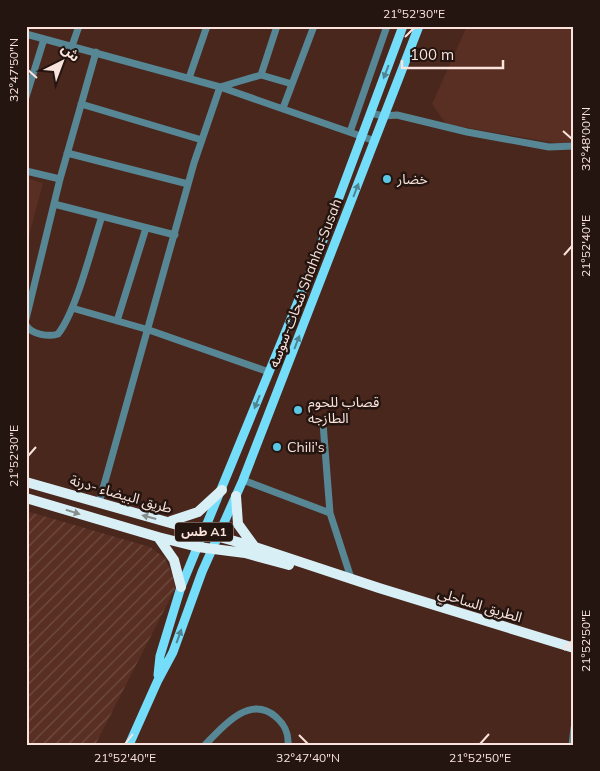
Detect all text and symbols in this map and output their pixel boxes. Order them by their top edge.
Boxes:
text: 21°52'30"E [383,6,445,21]
text: 32°47'50"N [6,38,21,102]
north arrow [38,38,88,88]
scale bar [402,38,504,70]
text: ش [58,39,84,65]
text: 100 m [410,45,454,64]
one-way arrow [382,65,390,79]
text: 32°48'00"N [578,107,593,171]
place label: خضار [396,170,428,188]
marker: خضار [381,173,393,185]
one-way arrow [352,183,360,197]
street label: شحات-سوسه Shahha-Susah [265,196,345,370]
text: 21°52'40"E [578,215,593,277]
one-way arrow [293,334,301,349]
place label: قصاب للحوم الطازجه [308,393,379,427]
one-way arrow [253,395,260,410]
marker: قصاب للحوم الطازجه [292,404,304,416]
text: 21°52'30"E [6,425,21,487]
place label: Chili's [287,438,325,456]
marker: Chili's [271,441,283,453]
street label: طريق البيضاء -درنة [68,471,174,518]
one-way arrow [66,508,81,516]
one-way arrow [141,512,156,520]
road number: طس A1 [175,522,233,542]
street label: الطريق الساحلي [435,584,524,628]
text: 21°52'50"E [578,610,593,672]
one-way arrow [175,628,183,643]
text: 21°52'40"E [94,750,156,765]
text: 32°47'40"N [276,750,340,765]
text: 21°52'50"E [449,750,511,765]

